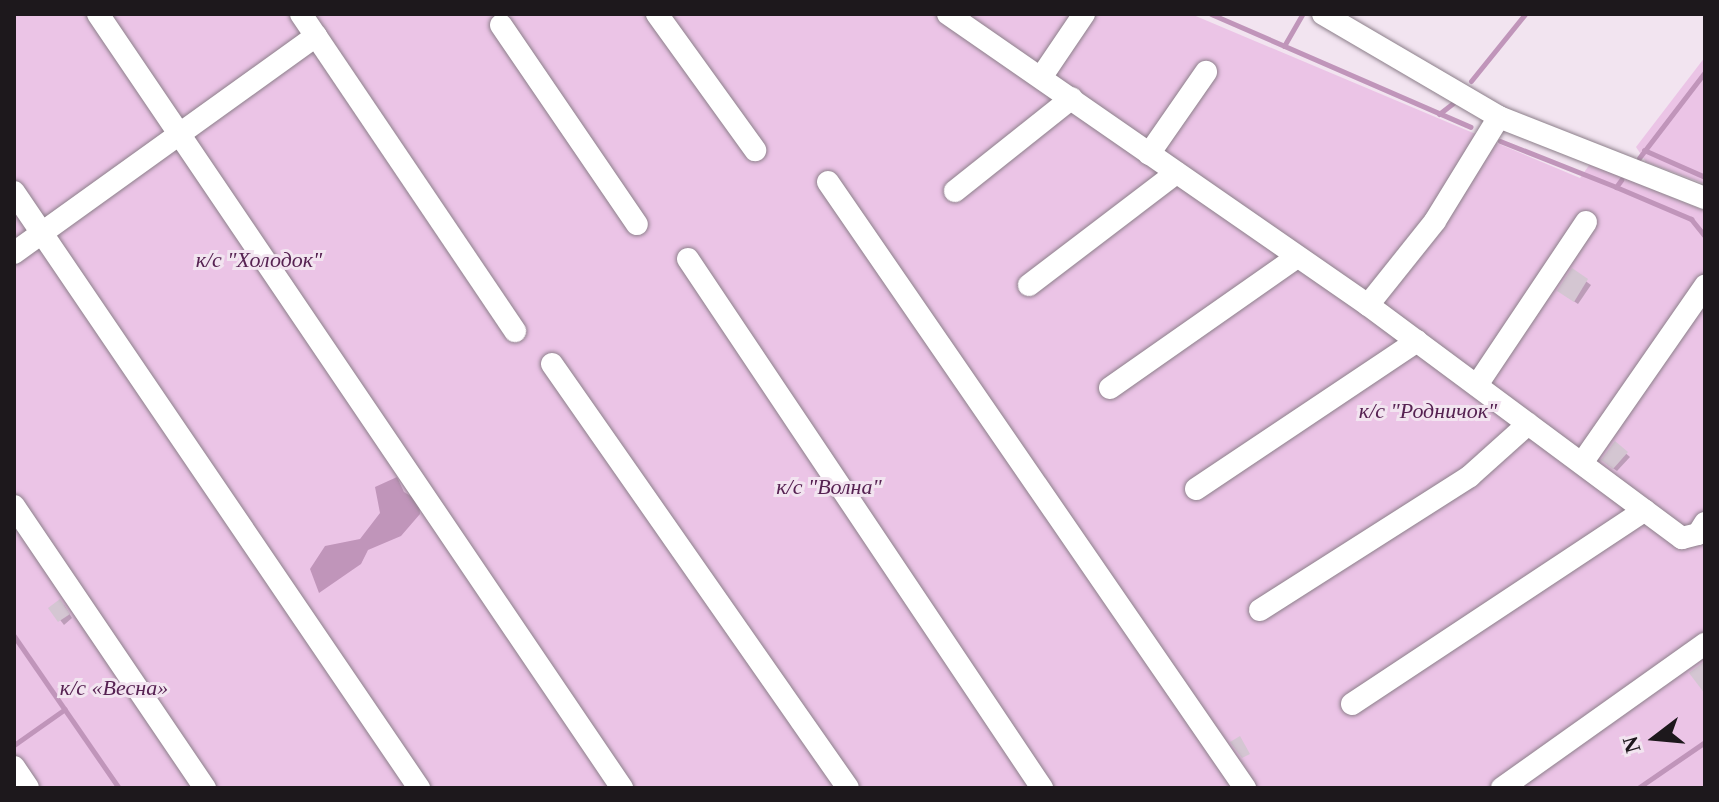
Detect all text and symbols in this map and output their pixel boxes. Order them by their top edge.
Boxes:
park label: к/с "Холодок" [196,247,322,273]
park label: к/с "Родничок" [1359,398,1497,424]
park label: к/с "Волна" [776,474,882,500]
park label: к/с «Весна» [60,675,168,701]
north arrow [1615,698,1695,778]
text: N [1617,734,1646,756]

